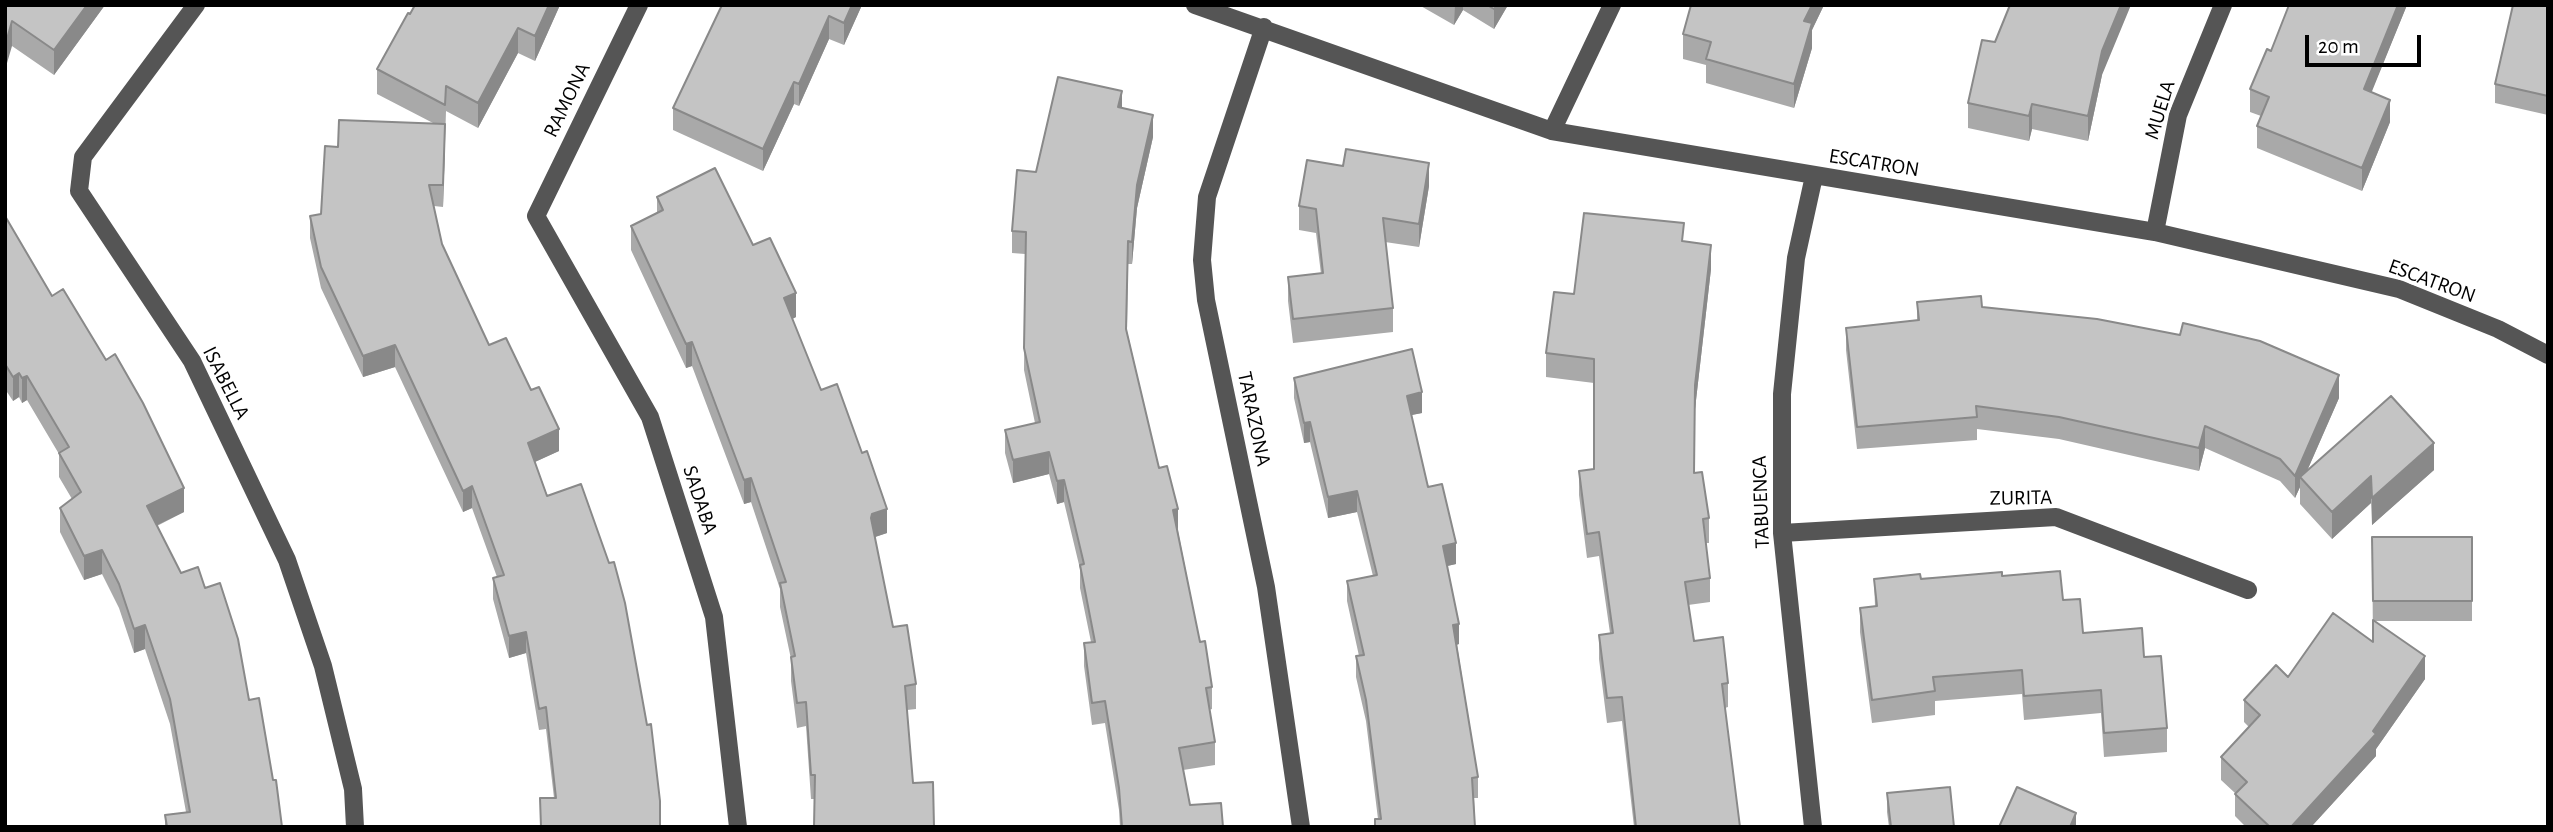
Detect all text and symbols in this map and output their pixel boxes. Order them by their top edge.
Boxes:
scale bar [2308,21,2424,65]
text: 20 m [2318,36,2359,57]
street label: RAMONA [538,58,596,142]
street label: MUELA [2139,77,2181,143]
street label: ESCATRON [1827,143,1921,183]
street label: ESCATRON [2385,254,2479,308]
street label: ISABELLA [197,342,255,424]
street label: TARAZONA [1232,369,1276,469]
street label: TABUENCA [1747,455,1775,549]
street label: SADABA [677,462,723,538]
street label: ZURITA [1990,485,2052,511]

